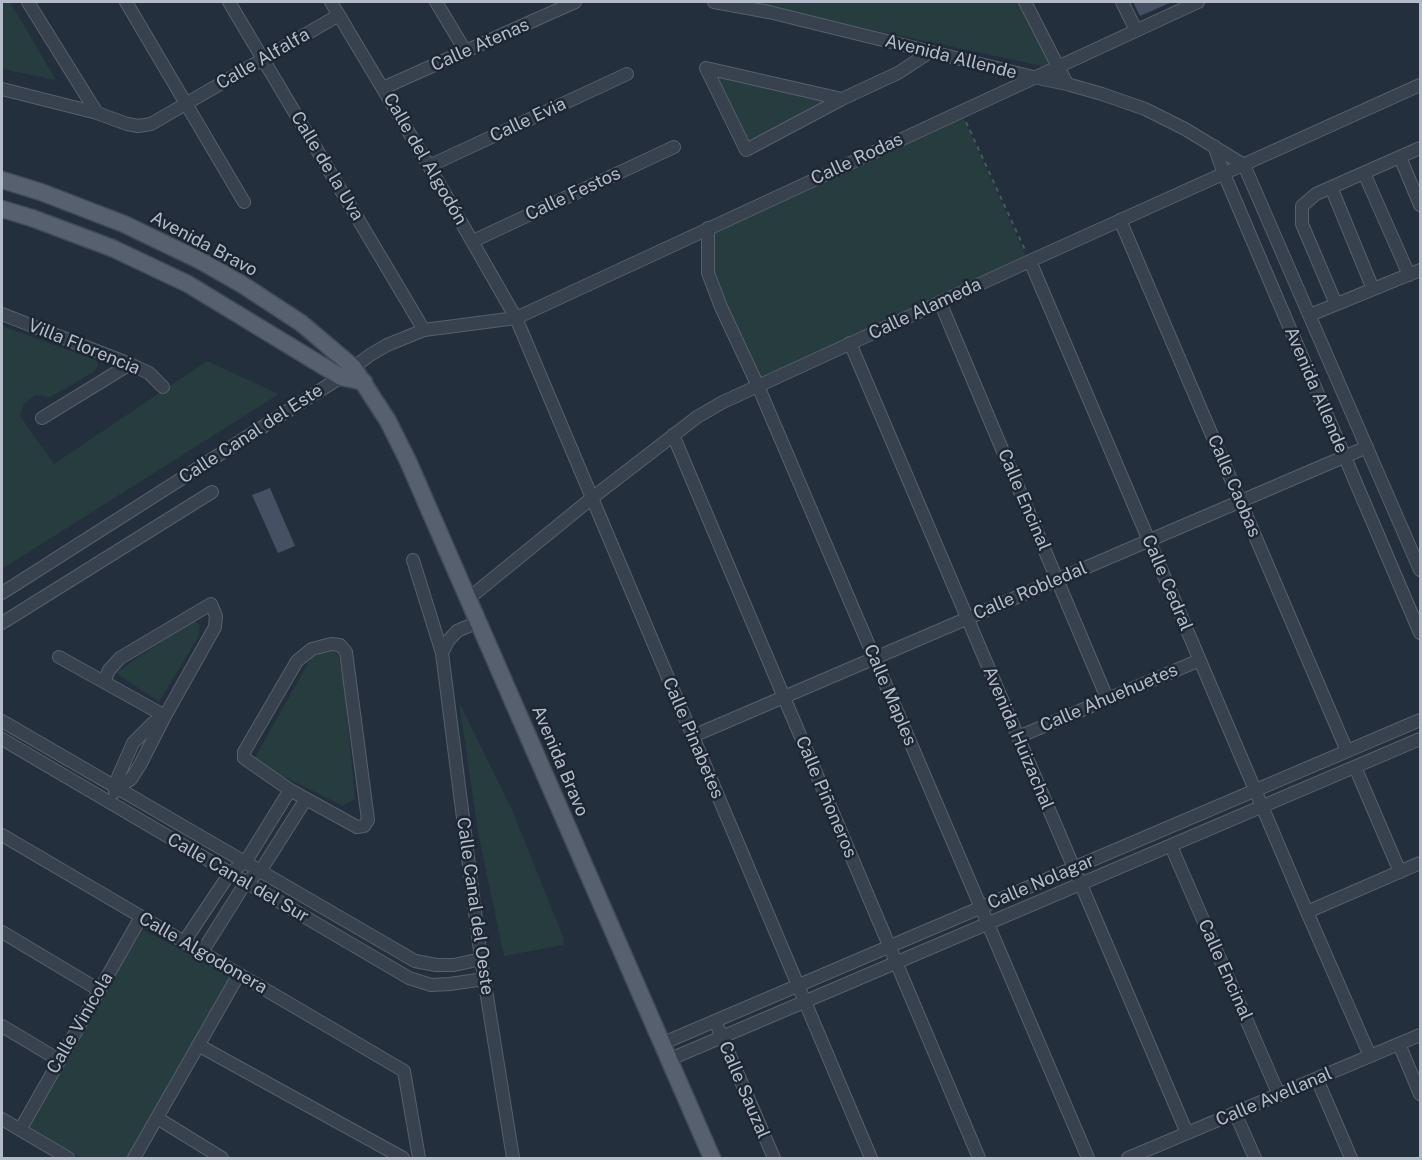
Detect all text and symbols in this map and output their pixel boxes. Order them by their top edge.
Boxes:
street label: Calle Atenas [428,14,532,76]
street label: Calle Alfalfa [213,24,313,94]
street label: Avenida Allende [883,30,1019,84]
street label: Calle del Algodón [379,89,471,229]
street label: Calle Evia [487,93,569,147]
street label: Calle de la Uva [286,108,368,224]
street label: Calle Rodas [808,128,906,190]
street label: Calle Festos [522,163,624,225]
street label: Avenida Bravo [147,207,261,281]
street label: Calle Alameda [865,274,985,344]
street label: Villa Florencia [25,315,143,379]
street label: Avenida Allende [1280,324,1352,456]
street label: Calle Canal del Este [175,379,327,489]
street label: Calle Caobas [1203,432,1265,540]
street label: Calle Encinal [993,446,1055,554]
street label: Calle Cedral [1137,532,1197,634]
street label: Calle Robledal [970,557,1090,625]
street label: Calle Maples [859,641,921,749]
street label: Calle Ahuehuetes [1037,659,1181,737]
street label: Avenida Huizachal [978,663,1058,813]
street label: Calle Pinabetes [658,674,728,802]
street label: Avenida Bravo [527,702,593,820]
street label: Calle Piñoneros [791,733,861,861]
street label: Calle Canal del Oeste [452,816,498,996]
street label: Calle Canal del Sur [163,829,313,927]
street label: Calle Nolagar [984,850,1098,914]
street label: Calle Algodonera [135,907,271,999]
street label: Calle Encinal [1193,916,1257,1024]
street label: Calle Vinícola [42,968,118,1078]
street label: Calle Sauzal [714,1038,774,1142]
street label: Calle Avellanal [1213,1063,1335,1131]

